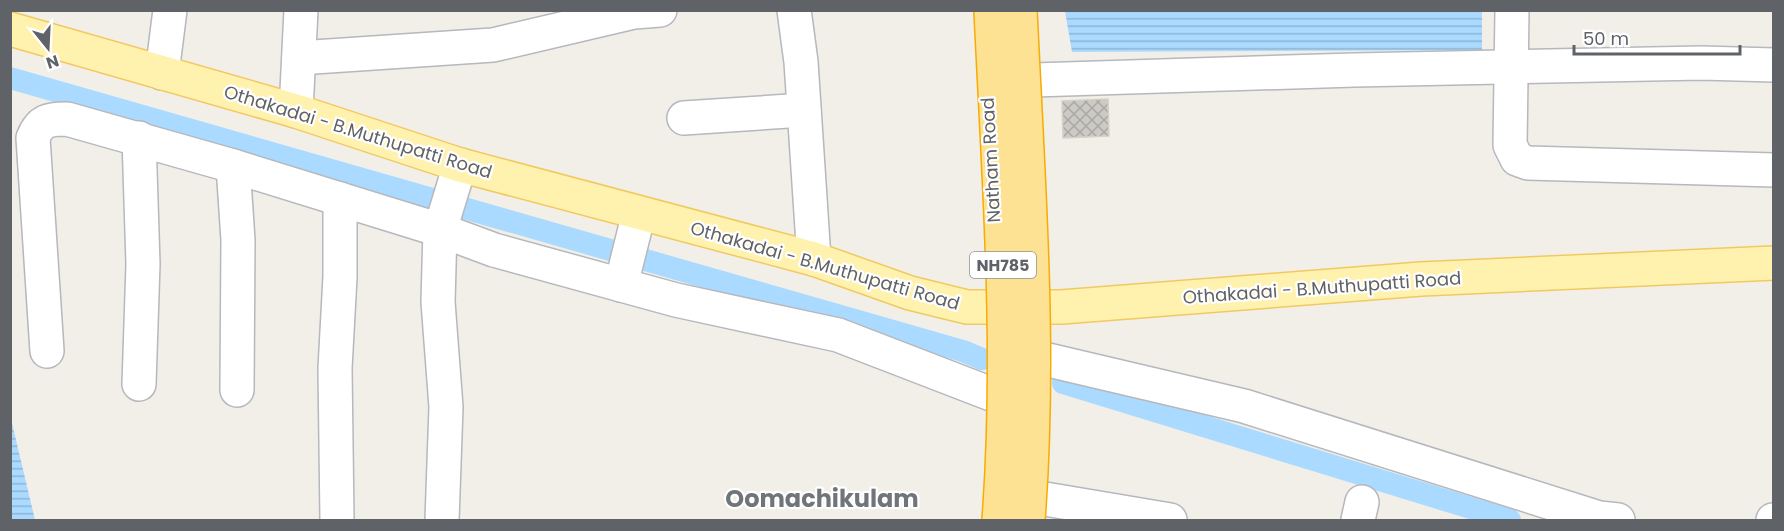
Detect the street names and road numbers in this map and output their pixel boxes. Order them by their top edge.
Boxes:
street label: Othakadai - B.Muthupatti Road [221,79,495,184]
street label: Natham Road [975,97,1006,223]
street label: Othakadai - B.Muthupatti Road [688,215,963,316]
road number: NH785 [970,252,1036,278]
street label: Othakadai - B.Muthupatti Road [1182,265,1462,310]

